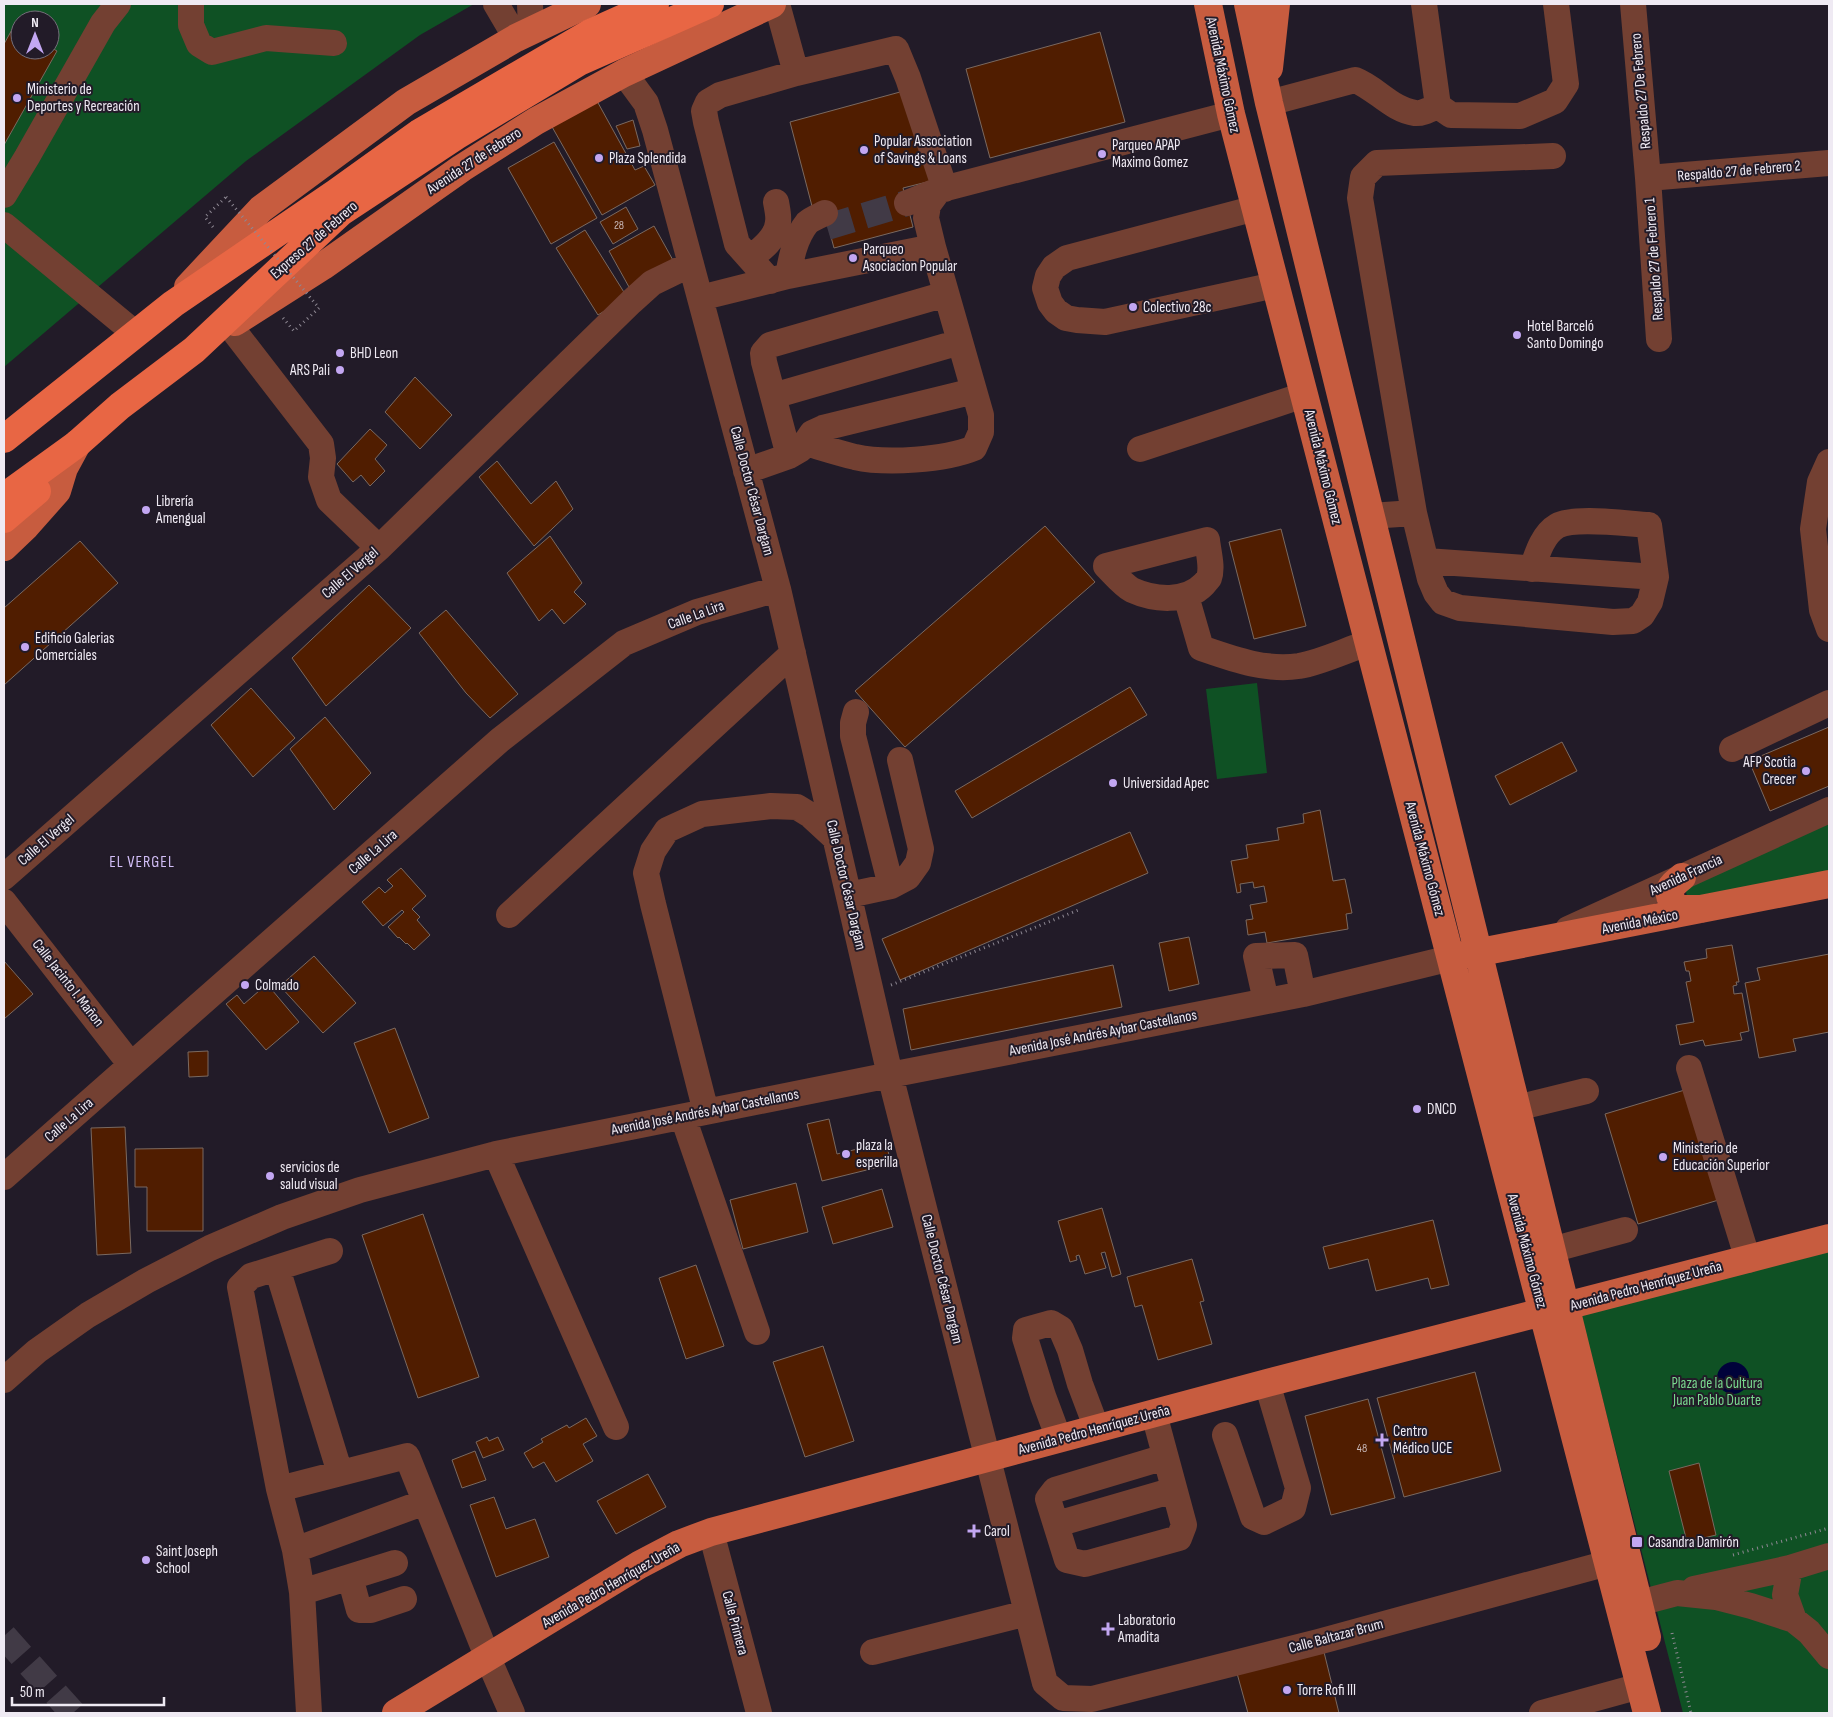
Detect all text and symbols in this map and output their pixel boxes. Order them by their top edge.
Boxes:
north arrow [10,10,60,60]
text: N [31,14,39,31]
street label: Avenida Máximo Gómez [1201,14,1245,135]
street label: Respaldo 27 De Febrero [1626,32,1656,150]
place label: Ministerio de Deportes y Recreación [27,80,140,116]
marker: Ministerio de Deportes y Recreación [11,92,23,104]
street label: Avenida 27 de Febrero [422,123,525,199]
place label: Popular Association of Savings & Loans [874,132,972,168]
place label: Parqueo APAP Maximo Gomez [1112,136,1189,172]
marker: Popular Association of Savings & Loans [858,144,870,156]
marker: Parqueo APAP Maximo Gomez [1096,148,1108,160]
place label: Plaza Splendida [609,149,687,168]
marker: Plaza Splendida [593,152,605,164]
street label: Respaldo 27 de Febrero 2 [1677,156,1801,186]
street label: Respaldo 27 de Febrero 1 [1640,196,1668,321]
street label: Expreso 27 de Febrero [266,197,362,283]
house number: 28 [614,218,624,233]
place label: Parqueo Asociacion Popular [862,240,958,276]
marker: Parqueo Asociacion Popular [847,252,859,264]
place label: Colectivo 28c [1143,298,1212,317]
marker: Colectivo 28c [1127,301,1139,313]
place label: Hotel Barceló Santo Domingo [1527,317,1603,353]
marker: Hotel Barceló Santo Domingo [1511,329,1523,341]
place label: BHD Leon [350,344,398,363]
marker: BHD Leon [334,347,346,359]
place label: ARS Pali [289,361,330,380]
marker: ARS Pali [334,364,346,376]
street label: Avenida Máximo Gómez [1299,407,1347,527]
street label: Calle Doctor César Dargam [726,424,778,558]
place label: Librería Amengual [155,492,206,528]
marker: Librería Amengual [140,504,152,516]
street label: Calle El Vergel [318,543,382,603]
street label: Calle La Lira [665,596,727,634]
place label: Edificio Galerias Comerciales [35,629,114,665]
marker: Edificio Galerias Comerciales [19,641,31,653]
place label: AFP Scotia Crecer [1742,753,1797,789]
marker: AFP Scotia Crecer [1800,765,1812,777]
place label: Universidad Apec [1123,774,1209,793]
marker: Universidad Apec [1107,777,1119,789]
street label: Avenida Máximo Gómez [1400,799,1450,919]
street label: Calle El Vergel [14,810,78,870]
street label: Calle Doctor César Dargam [822,818,870,952]
street label: Calle La Lira [345,825,402,878]
street label: Avenida Francia [1646,850,1726,901]
district label: EL VERGEL [109,853,175,872]
street label: Avenida México [1599,905,1680,939]
street label: Calle Jacinto I. Mañon [28,935,108,1031]
place label: Colmado [255,976,299,995]
marker: Colmado [239,979,251,991]
street label: Avenida José Andrés Aybar Castellanos [1007,1005,1198,1061]
street label: Avenida José Andrés Aybar Castellanos [609,1084,800,1140]
street label: Calle La Lira [41,1093,98,1146]
place label: DNCD [1427,1100,1457,1119]
marker: DNCD [1411,1103,1423,1115]
place label: plaza la esperilla [856,1136,898,1172]
place label: Ministerio de Educación Superior [1673,1139,1770,1175]
marker: plaza la esperilla [840,1148,852,1160]
marker: Ministerio de Educación Superior [1657,1151,1669,1163]
place label: servicios de salud visual [280,1158,340,1194]
marker: servicios de salud visual [264,1170,276,1182]
street label: Avenida Máximo Gómez [1502,1191,1552,1311]
street label: Calle Doctor César Dargam [917,1212,967,1346]
street label: Avenida Pedro Henríquez Ureña [1567,1257,1724,1316]
park label: Plaza de la Cultura Juan Pablo Duarte [1671,1374,1763,1410]
street label: Avenida Pedro Henríquez Ureña [1015,1401,1172,1460]
place label: Centro Médico UCE [1393,1422,1452,1458]
marker: Centro Médico UCE [1375,1433,1389,1447]
house number: 48 [1357,1441,1367,1456]
place label: Carol [984,1522,1010,1541]
marker: Carol [968,1525,980,1537]
place label: Casandra Damirón [1648,1533,1739,1552]
marker: Casandra Damirón [1630,1535,1644,1549]
street label: Avenida Pedro Henríquez Ureña [538,1538,684,1633]
place label: Saint Joseph School [156,1542,218,1578]
marker: Saint Joseph School [140,1554,152,1566]
street label: Calle Primera [717,1589,753,1657]
place label: Laboratorio Amadita [1117,1611,1176,1647]
street label: Calle Baltazar Brum [1287,1614,1385,1658]
marker: Laboratorio Amadita [1102,1623,1114,1635]
scale bar [12,1674,165,1706]
place label: Torre Rofi III [1297,1681,1356,1700]
text: 50 m [20,1683,45,1702]
marker: Torre Rofi III [1281,1684,1293,1696]

